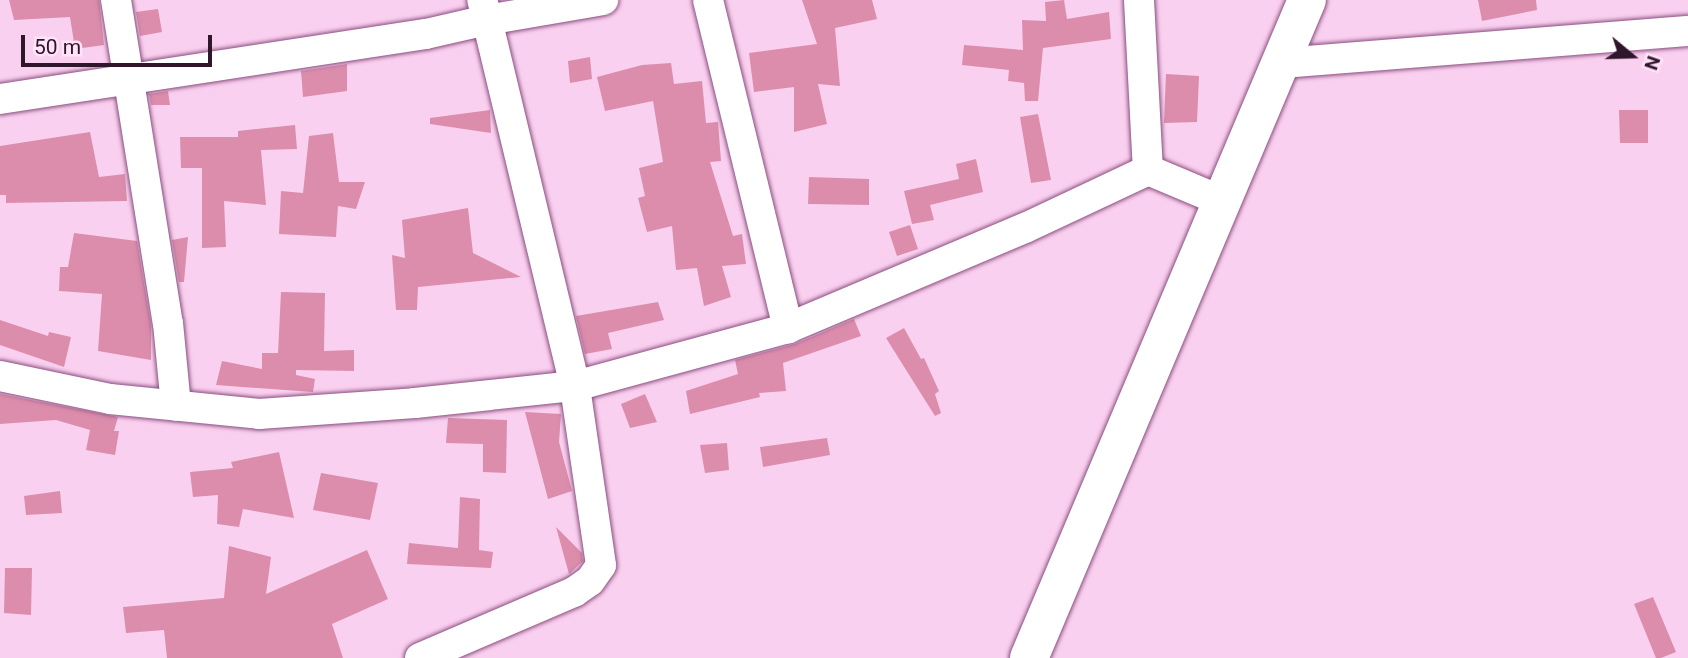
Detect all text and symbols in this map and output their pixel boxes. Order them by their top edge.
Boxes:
scale bar [24,21,215,65]
north arrow [1597,21,1667,91]
text: 50 m [34,35,81,59]
text: N [1639,53,1665,73]

